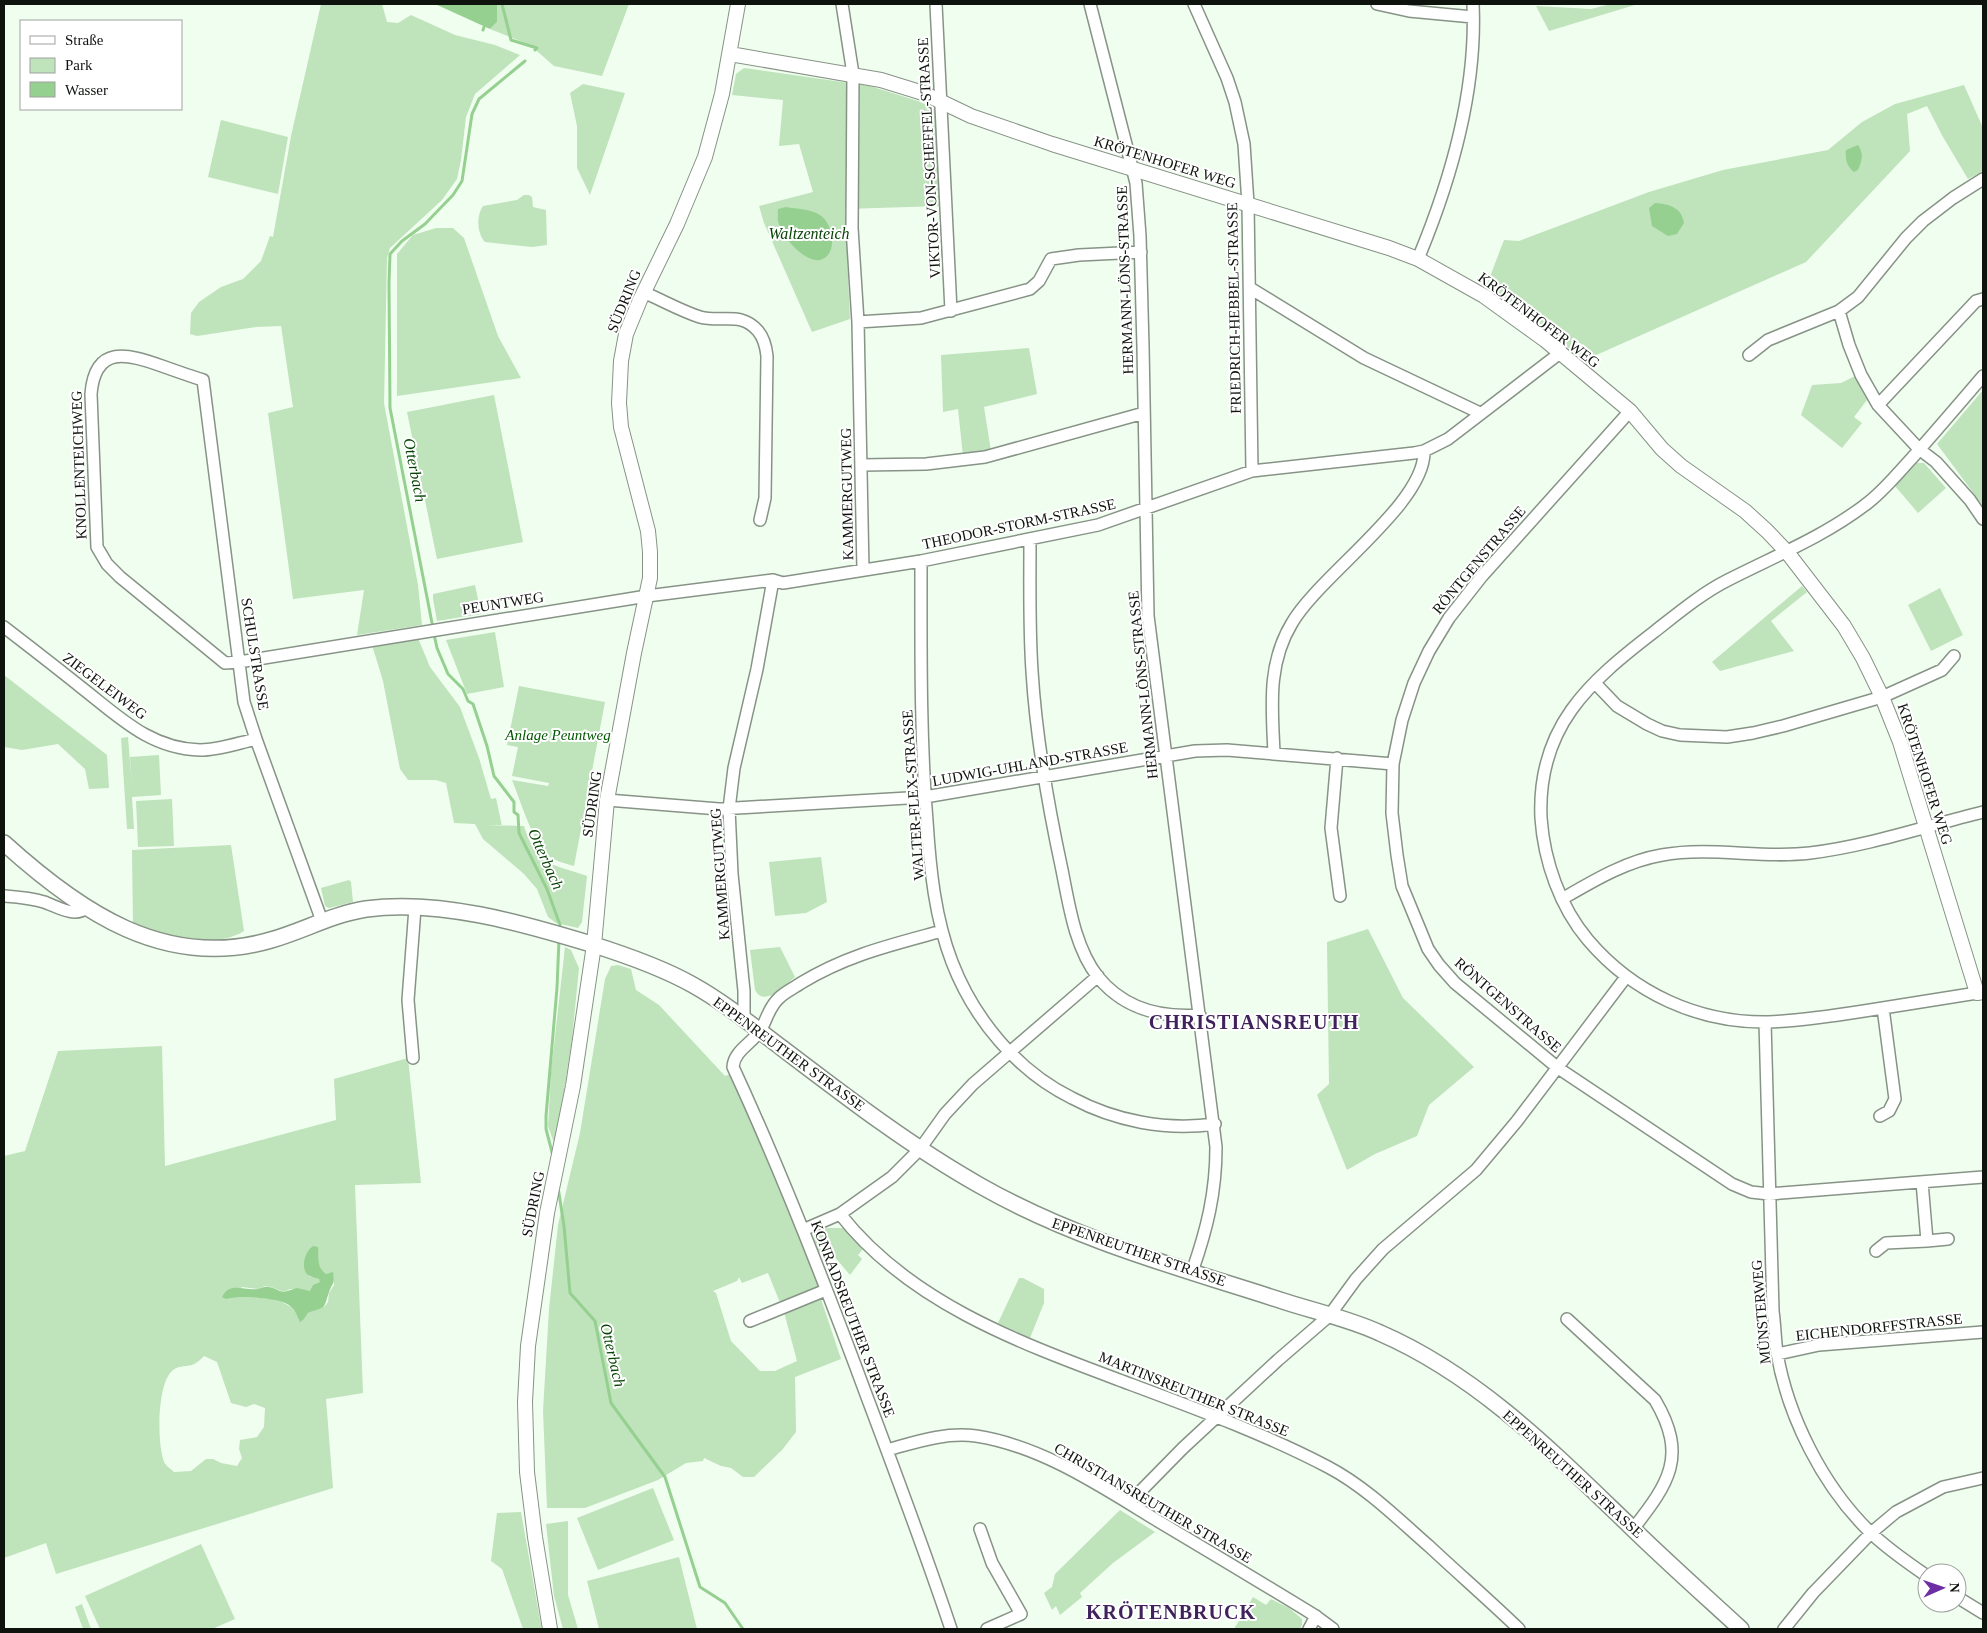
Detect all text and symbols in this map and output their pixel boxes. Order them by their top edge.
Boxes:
legend [20,20,182,110]
text: Straße [65,32,104,48]
street label: VIKTOR-VON-SCHEFFEL-STRASSE [915,37,943,279]
text: Park [65,57,93,73]
text: Wasser [65,82,108,98]
street label: KRÖTENHOFER WEG [1092,133,1238,191]
street label: HERMANN-LÖNS-STRASSE [1114,185,1136,375]
street label: FRIEDRICH-HEBBEL-STRASSE [1224,202,1244,414]
water label: Waltzenteich [768,225,850,242]
street label: SÜDRING [604,267,644,335]
street label: KRÖTENHOFER WEG [1475,269,1603,371]
street label: KNOLLENTEICHWEG [68,390,90,540]
street label: KAMMERGUTWEG [838,427,856,560]
water label: Otterbach [400,437,430,503]
street label: THEODOR-STORM-STRASSE [921,496,1117,552]
street label: RÖNTGENSTRASSE [1429,503,1529,617]
street label: PEUNTWEG [461,589,545,617]
street label: HERMANN-LÖNS-STRASSE [1125,590,1161,780]
street label: SCHULSTRASSE [238,597,272,711]
street label: ZIEGELEIWEG [60,649,150,723]
street label: KRÖTENHOFER WEG [1895,701,1955,847]
street label: WALTER-FLEX-STRASSE [899,709,927,881]
park label: Anlage Peuntweg [504,727,611,743]
street label: LUDWIG-UHLAND-STRASSE [931,739,1129,789]
street label: SÜDRING [579,770,605,838]
street label: KAMMERGUTWEG [707,807,733,941]
water label: Otterbach [525,826,567,892]
street label: RÖNTGENSTRASSE [1451,954,1565,1056]
street label: EPPENREUTHER STRASSE [710,994,868,1114]
district label: CHRISTIANSREUTH [1149,1011,1359,1033]
street label: SÜDRING [519,1170,547,1238]
street label: EPPENREUTHER STRASSE [1050,1215,1228,1289]
street label: KONRADSREUTHER STRASSE [808,1218,898,1420]
street label: MÜNSTERWEG [1748,1259,1774,1365]
street label: EICHENDORFFSTRASSE [1795,1310,1963,1344]
water label: Otterbach [597,1321,629,1389]
street label: MARTINSREUTHER STRASSE [1097,1348,1291,1440]
street label: EPPENREUTHER STRASSE [1500,1407,1646,1541]
street label: CHRISTIANSREUTHER STRASSE [1051,1440,1255,1566]
north arrow [1917,1563,1967,1613]
text: N [1947,1582,1962,1593]
district label: KRÖTENBRUCK [1086,1601,1256,1623]

